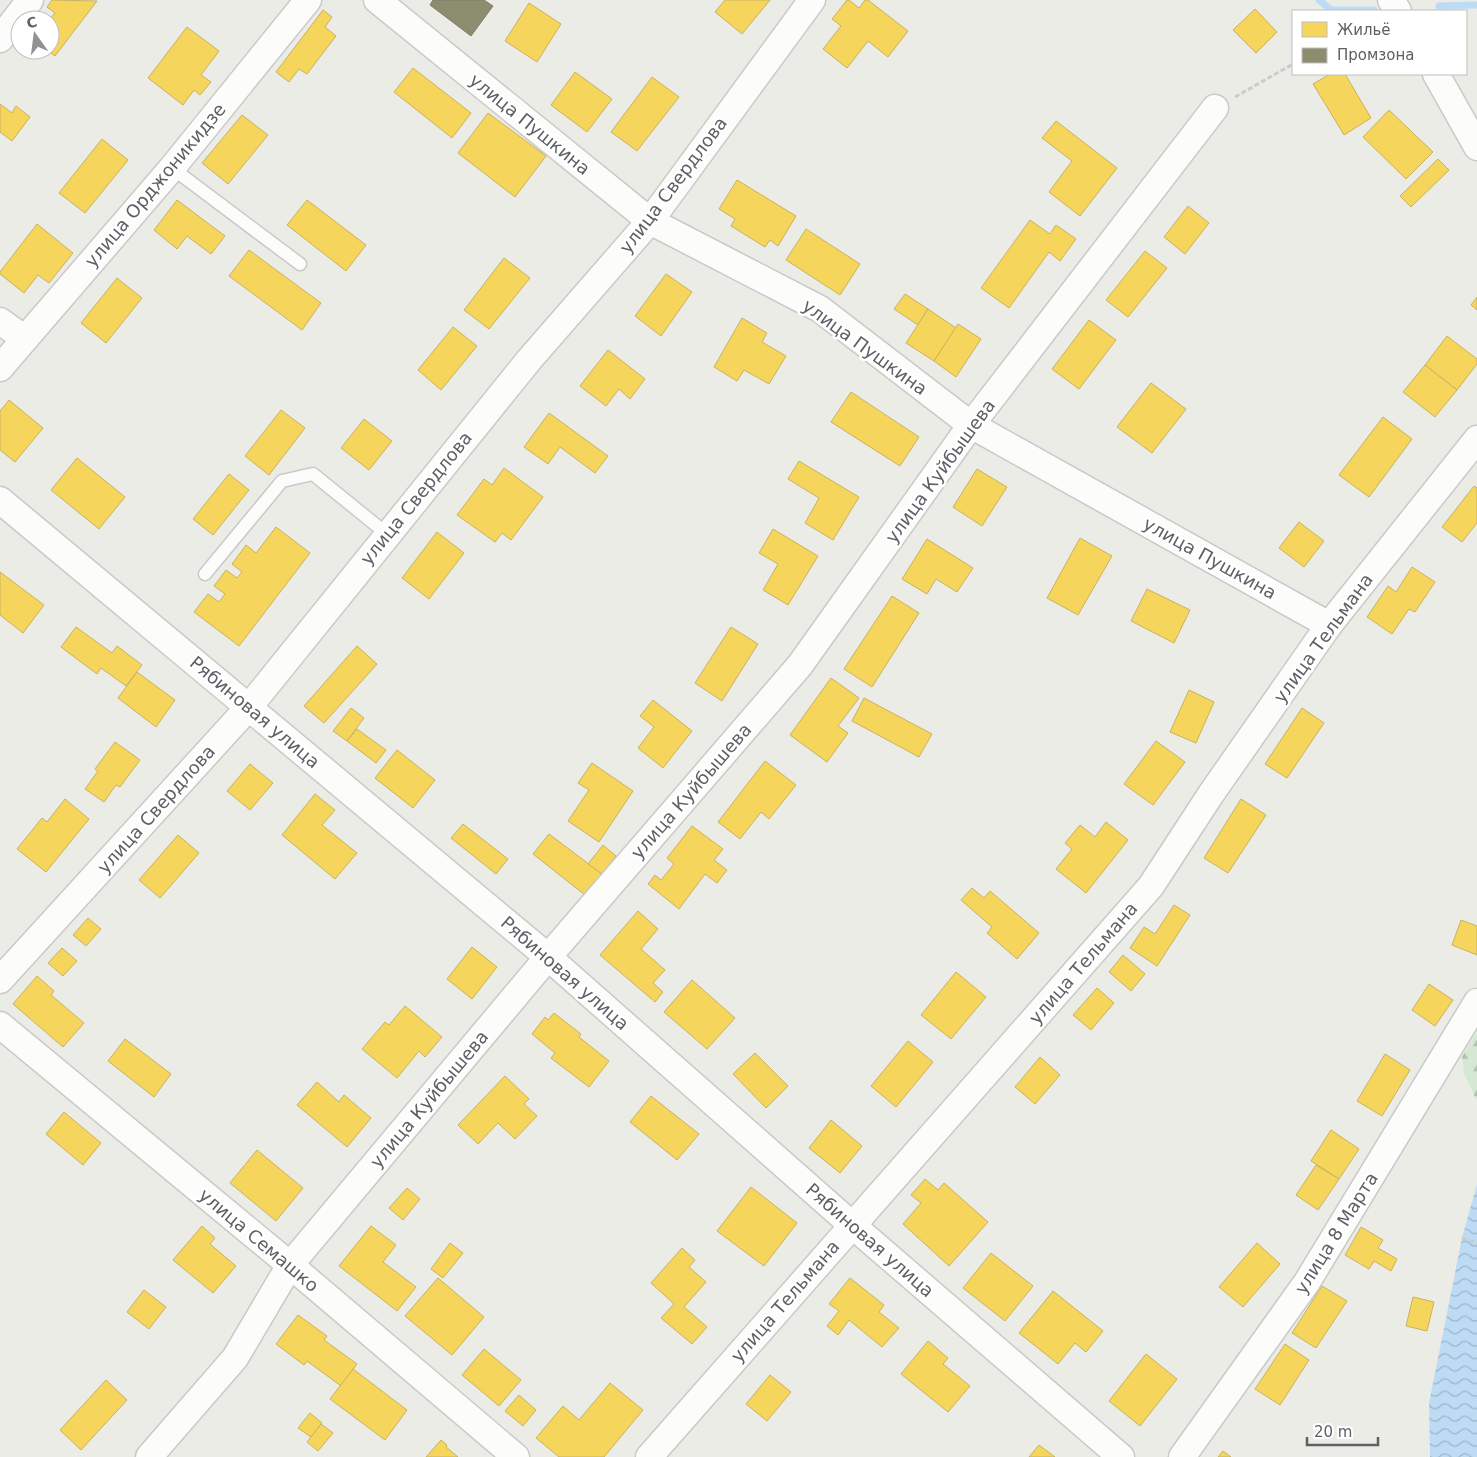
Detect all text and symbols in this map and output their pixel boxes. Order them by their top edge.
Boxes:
north arrow [10,10,60,60]
legend [1292,10,1467,75]
text: С [25,13,39,31]
text: Жильё [1337,21,1391,39]
text: Промзона [1337,46,1414,64]
street label: улица Пушкина [466,69,594,179]
street label: улица Орджоникидзе [80,99,230,271]
street label: улица Свердлова [615,113,731,257]
street label: улица Пушкина [799,295,931,399]
street label: улица Куйбышева [881,395,999,547]
street label: улица Свердлова [356,427,476,569]
street label: улица Пушкина [1140,513,1280,603]
street label: улица Тельмана [1269,569,1377,707]
street label: Рябиновая улица [186,652,324,772]
street label: улица Куйбышева [626,719,756,863]
street label: улица Свердлова [93,741,219,877]
street label: улица Тельмана [1024,898,1142,1028]
street label: Рябиновая улица [497,912,633,1034]
street label: улица Куйбышева [366,1026,492,1172]
street label: улица 8 Марта [1290,1168,1382,1298]
street label: Рябиновая улица [802,1179,938,1301]
street label: улица Семашко [195,1184,323,1296]
street label: улица Тельмана [726,1236,844,1366]
scale bar [1307,1414,1378,1446]
text: 20 m [1314,1423,1352,1441]

